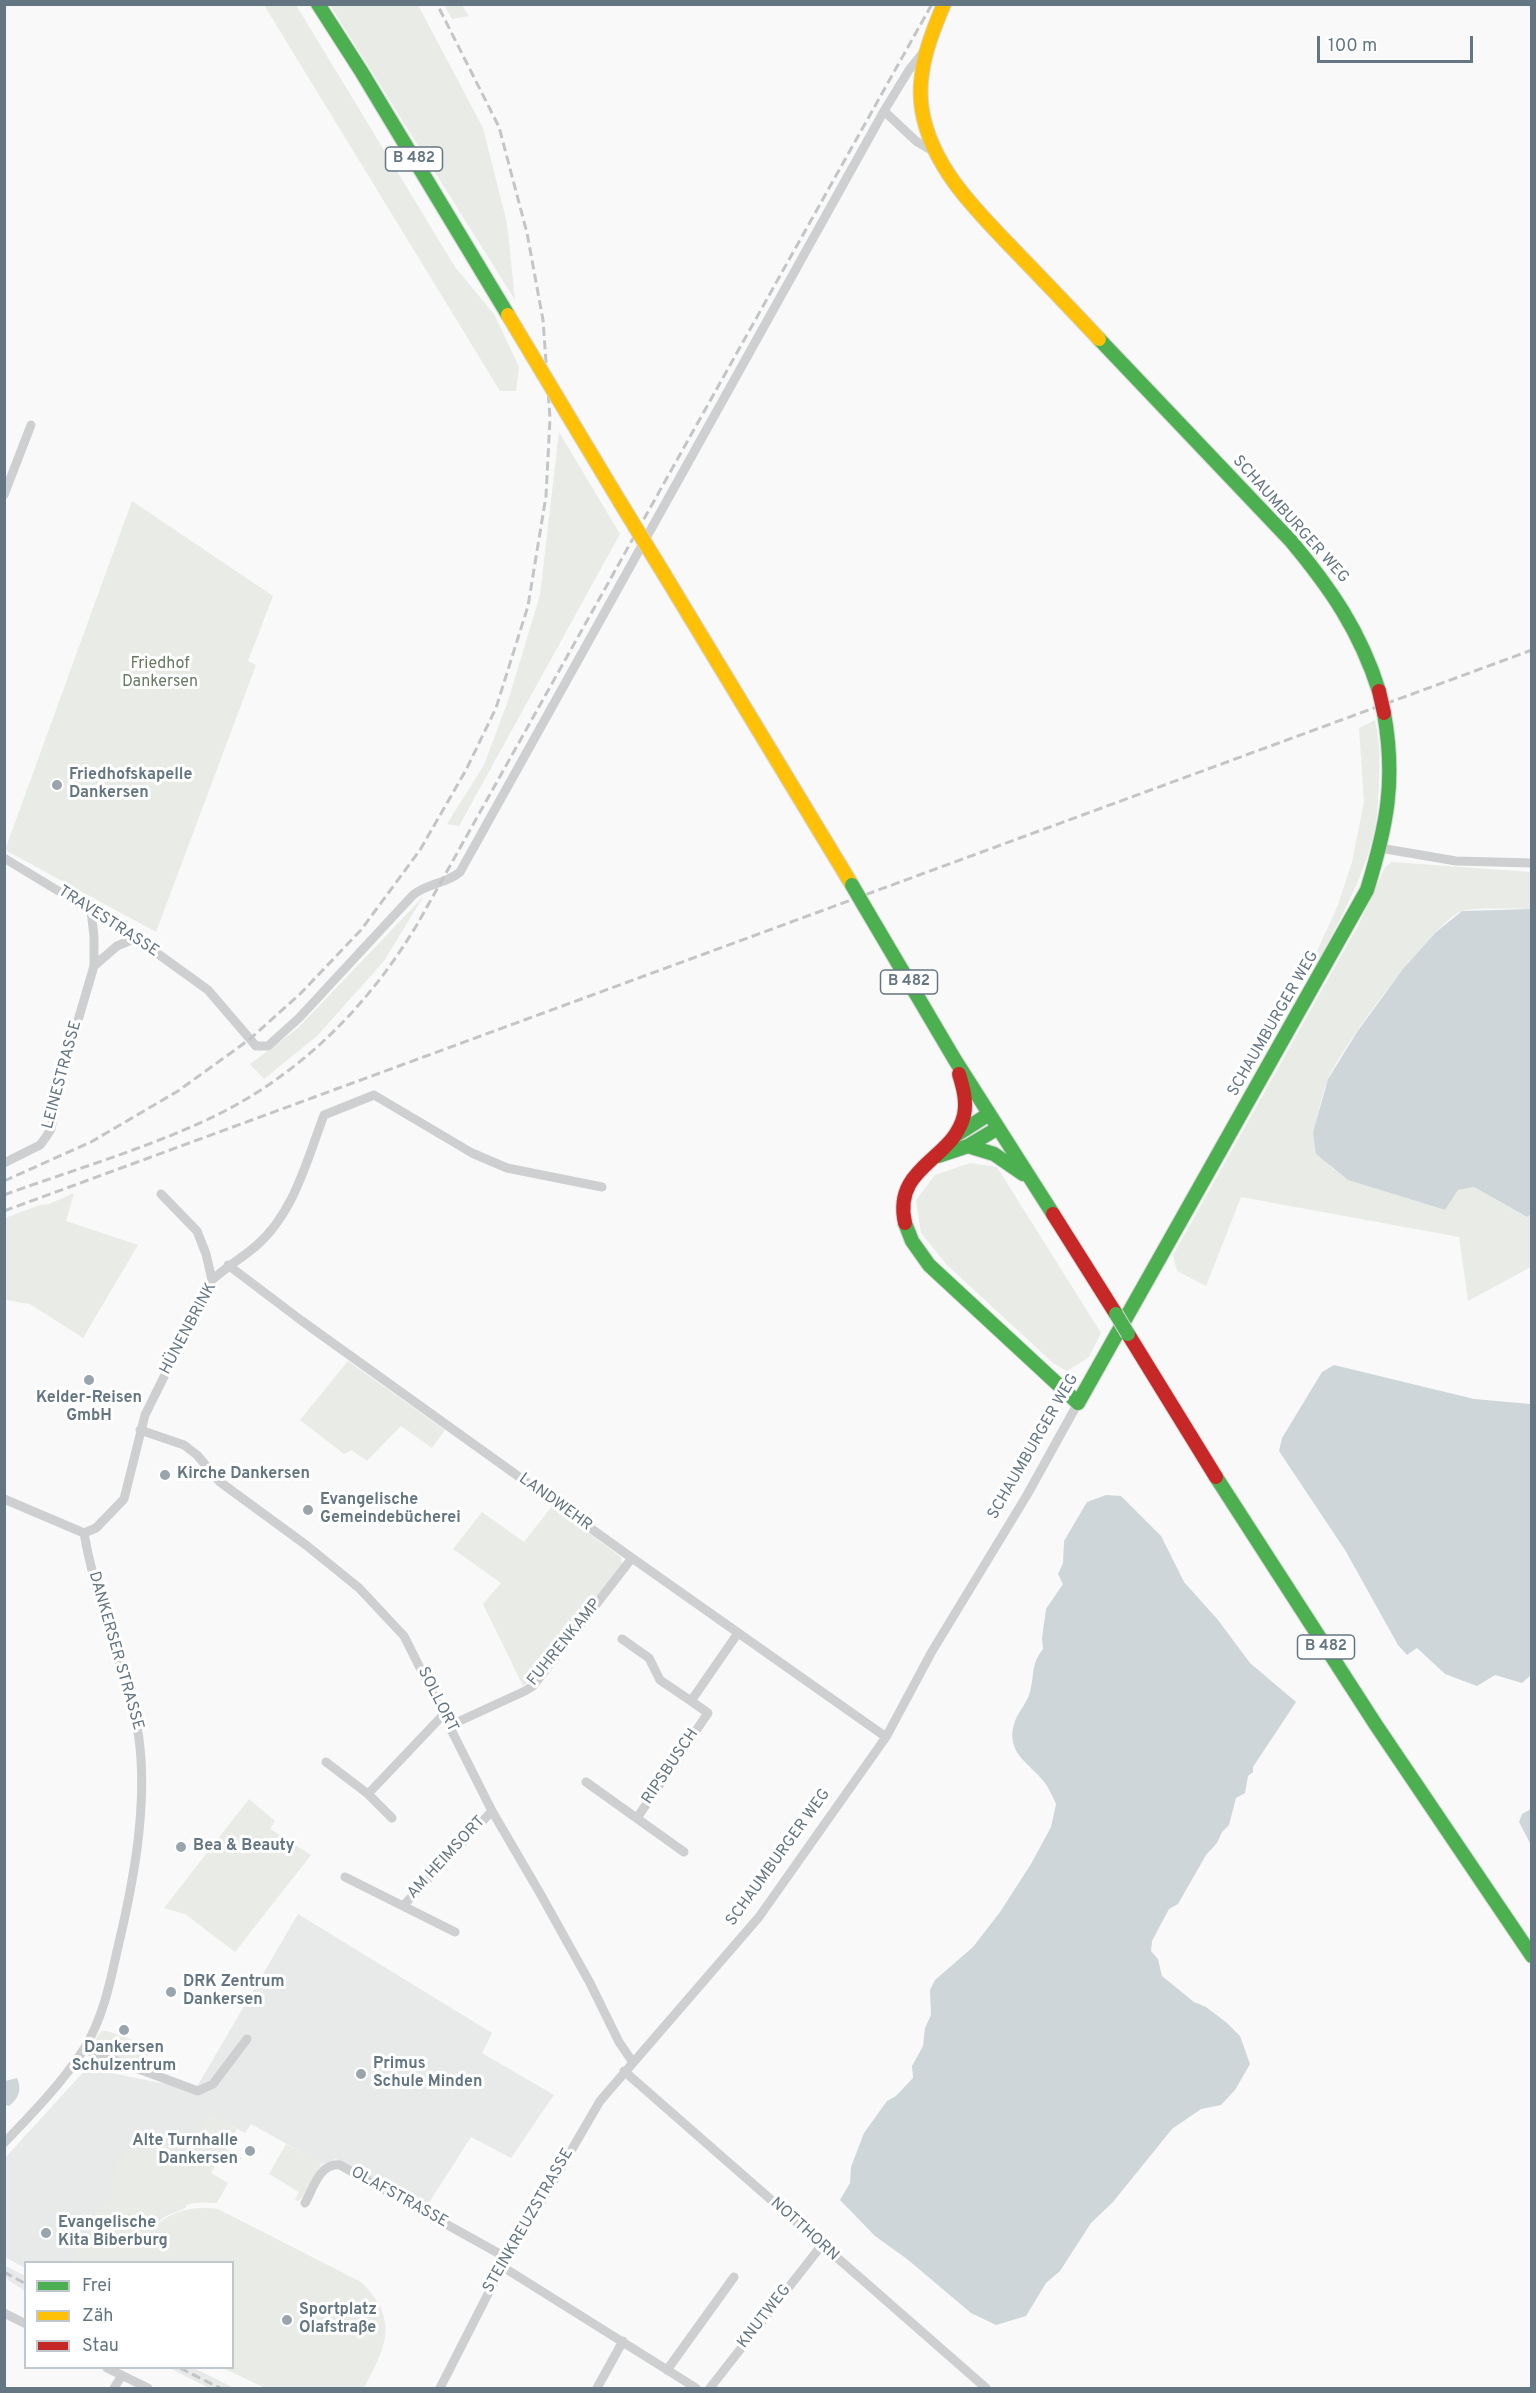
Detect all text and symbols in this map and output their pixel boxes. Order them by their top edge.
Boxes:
scale bar [1320,24,1476,62]
text: 100 m [1328,35,1377,58]
road number: B 482 [386,147,442,171]
street label: SCHAUMBURGER WEG [1228,452,1352,588]
park label: Friedhof Dankersen [122,655,198,693]
place label: Friedhofskapelle Dankersen [69,766,192,804]
marker: Friedhofskapelle Dankersen [50,778,64,792]
street label: TRAVESTRASSE [54,882,162,962]
street label: SCHAUMBURGER WEG [1224,948,1324,1100]
road number: B 482 [880,970,938,994]
street label: LEINESTRASSE [39,1019,87,1131]
street label: HÜNENBRINK [157,1280,221,1378]
street label: SCHAUMBURGER WEG [984,1371,1084,1523]
marker: Kelder-Reisen GmbH [82,1373,96,1387]
place label: Kelder-Reisen GmbH [36,1389,142,1427]
place label: Kirche Dankersen [177,1465,310,1485]
marker: Kirche Dankersen [158,1468,172,1482]
street label: LANDWEHR [515,1470,595,1536]
place label: Evangelische Gemeindebücherei [320,1491,461,1529]
marker: Evangelische Gemeindebücherei [301,1503,315,1517]
street label: DANKERSER STRASSE [83,1570,147,1732]
street label: FUHRENKAMP [524,1596,606,1690]
road number: B 482 [1298,1635,1354,1659]
street label: SOLLORT [412,1664,462,1736]
street label: RIPSBUSCH [639,1726,703,1808]
street label: SCHAUMBURGER WEG [723,1786,835,1930]
street label: AM HEIMSORT [404,1813,490,1903]
place label: Bea & Beauty [193,1837,295,1857]
marker: Bea & Beauty [174,1840,188,1854]
place label: DRK Zentrum Dankersen [183,1973,285,2011]
marker: DRK Zentrum Dankersen [164,1985,178,1999]
marker: Dankersen Schulzentrum [117,2023,131,2037]
place label: Dankersen Schulzentrum [72,2039,176,2077]
place label: Primus Schule Minden [373,2055,482,2093]
marker: Primus Schule Minden [354,2067,368,2081]
place label: Alte Turnhalle Dankersen [132,2132,238,2170]
marker: Alte Turnhalle Dankersen [243,2144,257,2158]
street label: STEINKREUZSTRASSE [480,2145,578,2297]
street label: OLAFSTRASSE [347,2163,451,2233]
street label: NOTTHORN [766,2194,842,2266]
place label: Evangelische Kita Biberburg [58,2214,168,2252]
marker: Evangelische Kita Biberburg [39,2226,53,2240]
legend [24,2261,234,2369]
text: Frei [82,2275,112,2298]
street label: KNUTWEG [734,2281,796,2353]
place label: Sportplatz Olafstraße [299,2301,377,2339]
text: Zäh [82,2305,113,2328]
marker: Sportplatz Olafstraße [280,2313,294,2327]
text: Stau [82,2335,119,2358]

